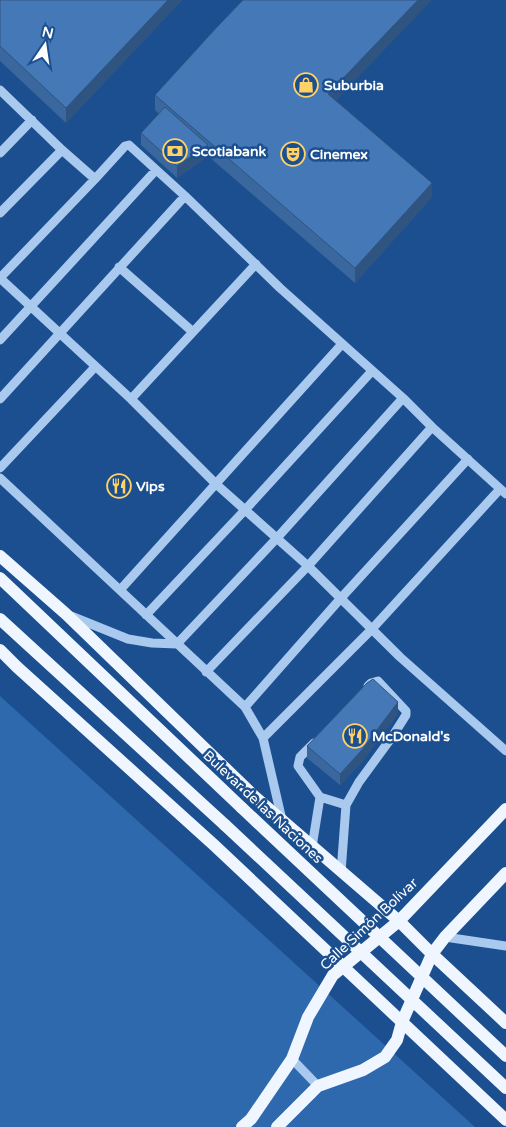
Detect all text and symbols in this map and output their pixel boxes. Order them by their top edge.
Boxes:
north arrow [20,20,70,70]
text: N [40,23,55,42]
shop icon: Suburbia [293,72,319,98]
place label: Suburbia [324,77,384,94]
bank icon: Scotiabank [162,138,188,164]
theatre icon: Cinemex [280,141,306,167]
place label: Scotiabank [192,143,266,160]
place label: Cinemex [310,146,368,163]
restaurant icon: Vips [106,473,132,499]
place label: Vips [136,478,165,495]
restaurant icon: McDonald's [342,723,368,749]
place label: McDonald's [372,728,450,745]
street label: Bulevar de las Naciones [200,747,327,867]
street label: Calle Simón Bolívar [317,874,422,974]

